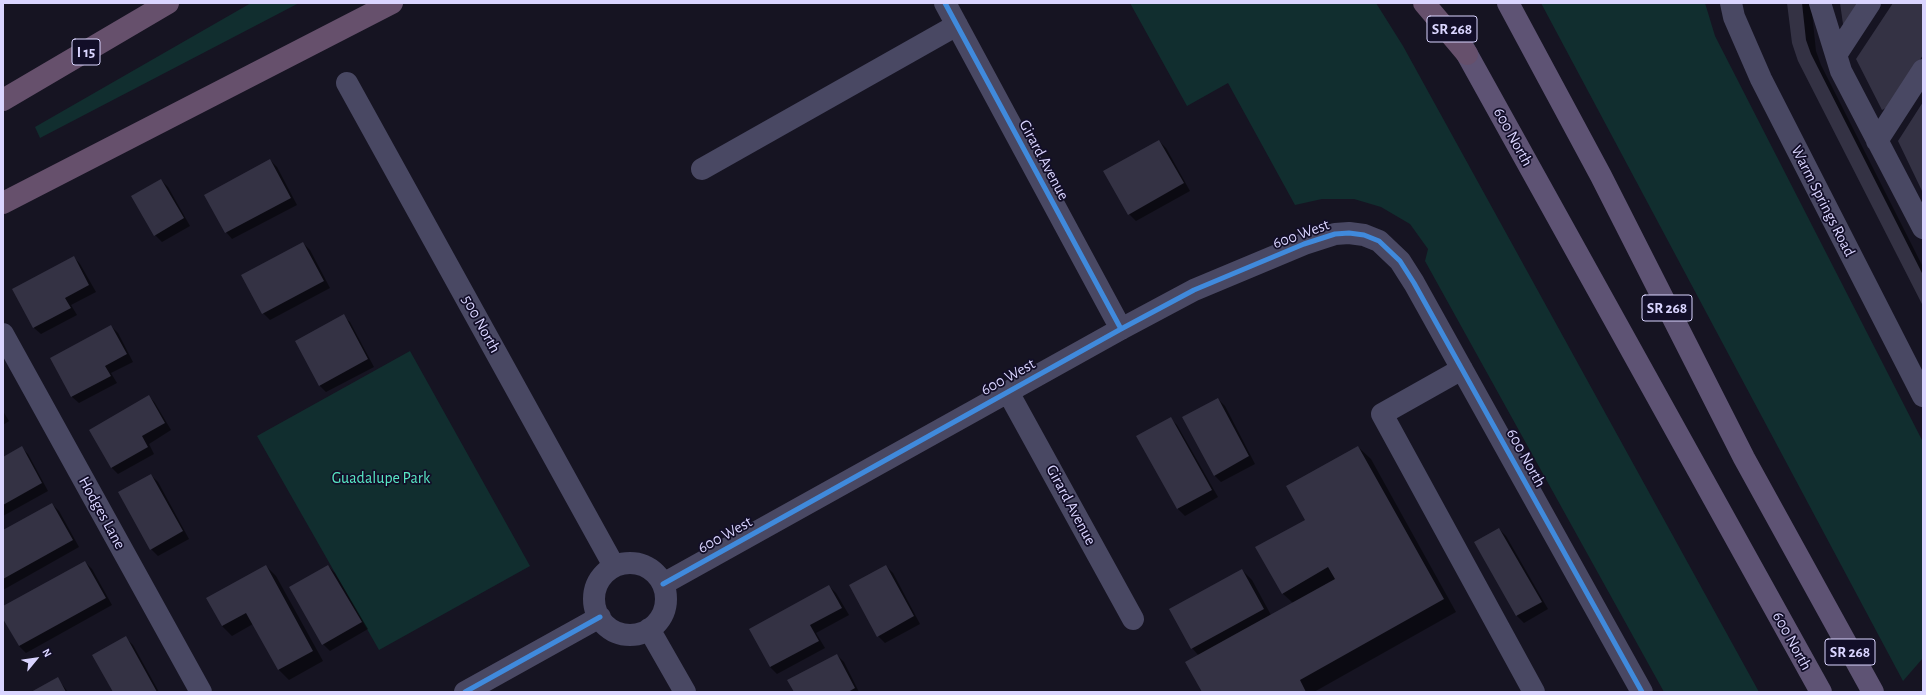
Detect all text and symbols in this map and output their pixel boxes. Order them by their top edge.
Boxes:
road number: SR 268 [1427,16,1477,42]
road number: I 15 [72,39,100,65]
street label: 600 North [1489,104,1537,170]
street label: Girard Avenue [1015,116,1073,204]
street label: Warm Springs Road [1787,142,1859,260]
street label: 600 West [1270,215,1332,253]
street label: 500 North [457,292,505,356]
road number: SR 268 [1642,295,1692,321]
street label: 600 West [978,354,1038,400]
street label: 600 North [1502,425,1550,491]
street label: Girard Avenue [1042,461,1100,549]
park label: Guadalupe Park [332,468,430,488]
street label: Hodges Lane [74,473,130,553]
street label: 600 West [695,512,755,558]
street label: 600 North [1768,608,1816,674]
north arrow [16,639,56,679]
road number: SR 268 [1825,639,1875,665]
text: N [40,647,54,659]

